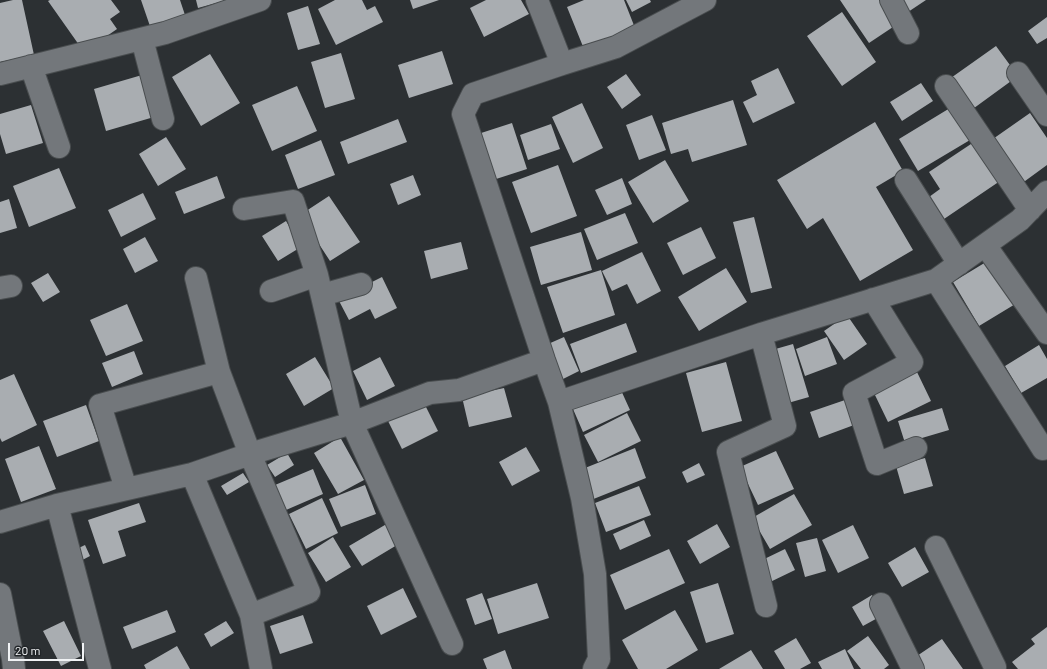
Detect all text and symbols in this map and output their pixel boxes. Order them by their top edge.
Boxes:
scale bar [10,635,86,661]
text: 20 m [15,643,41,657]

